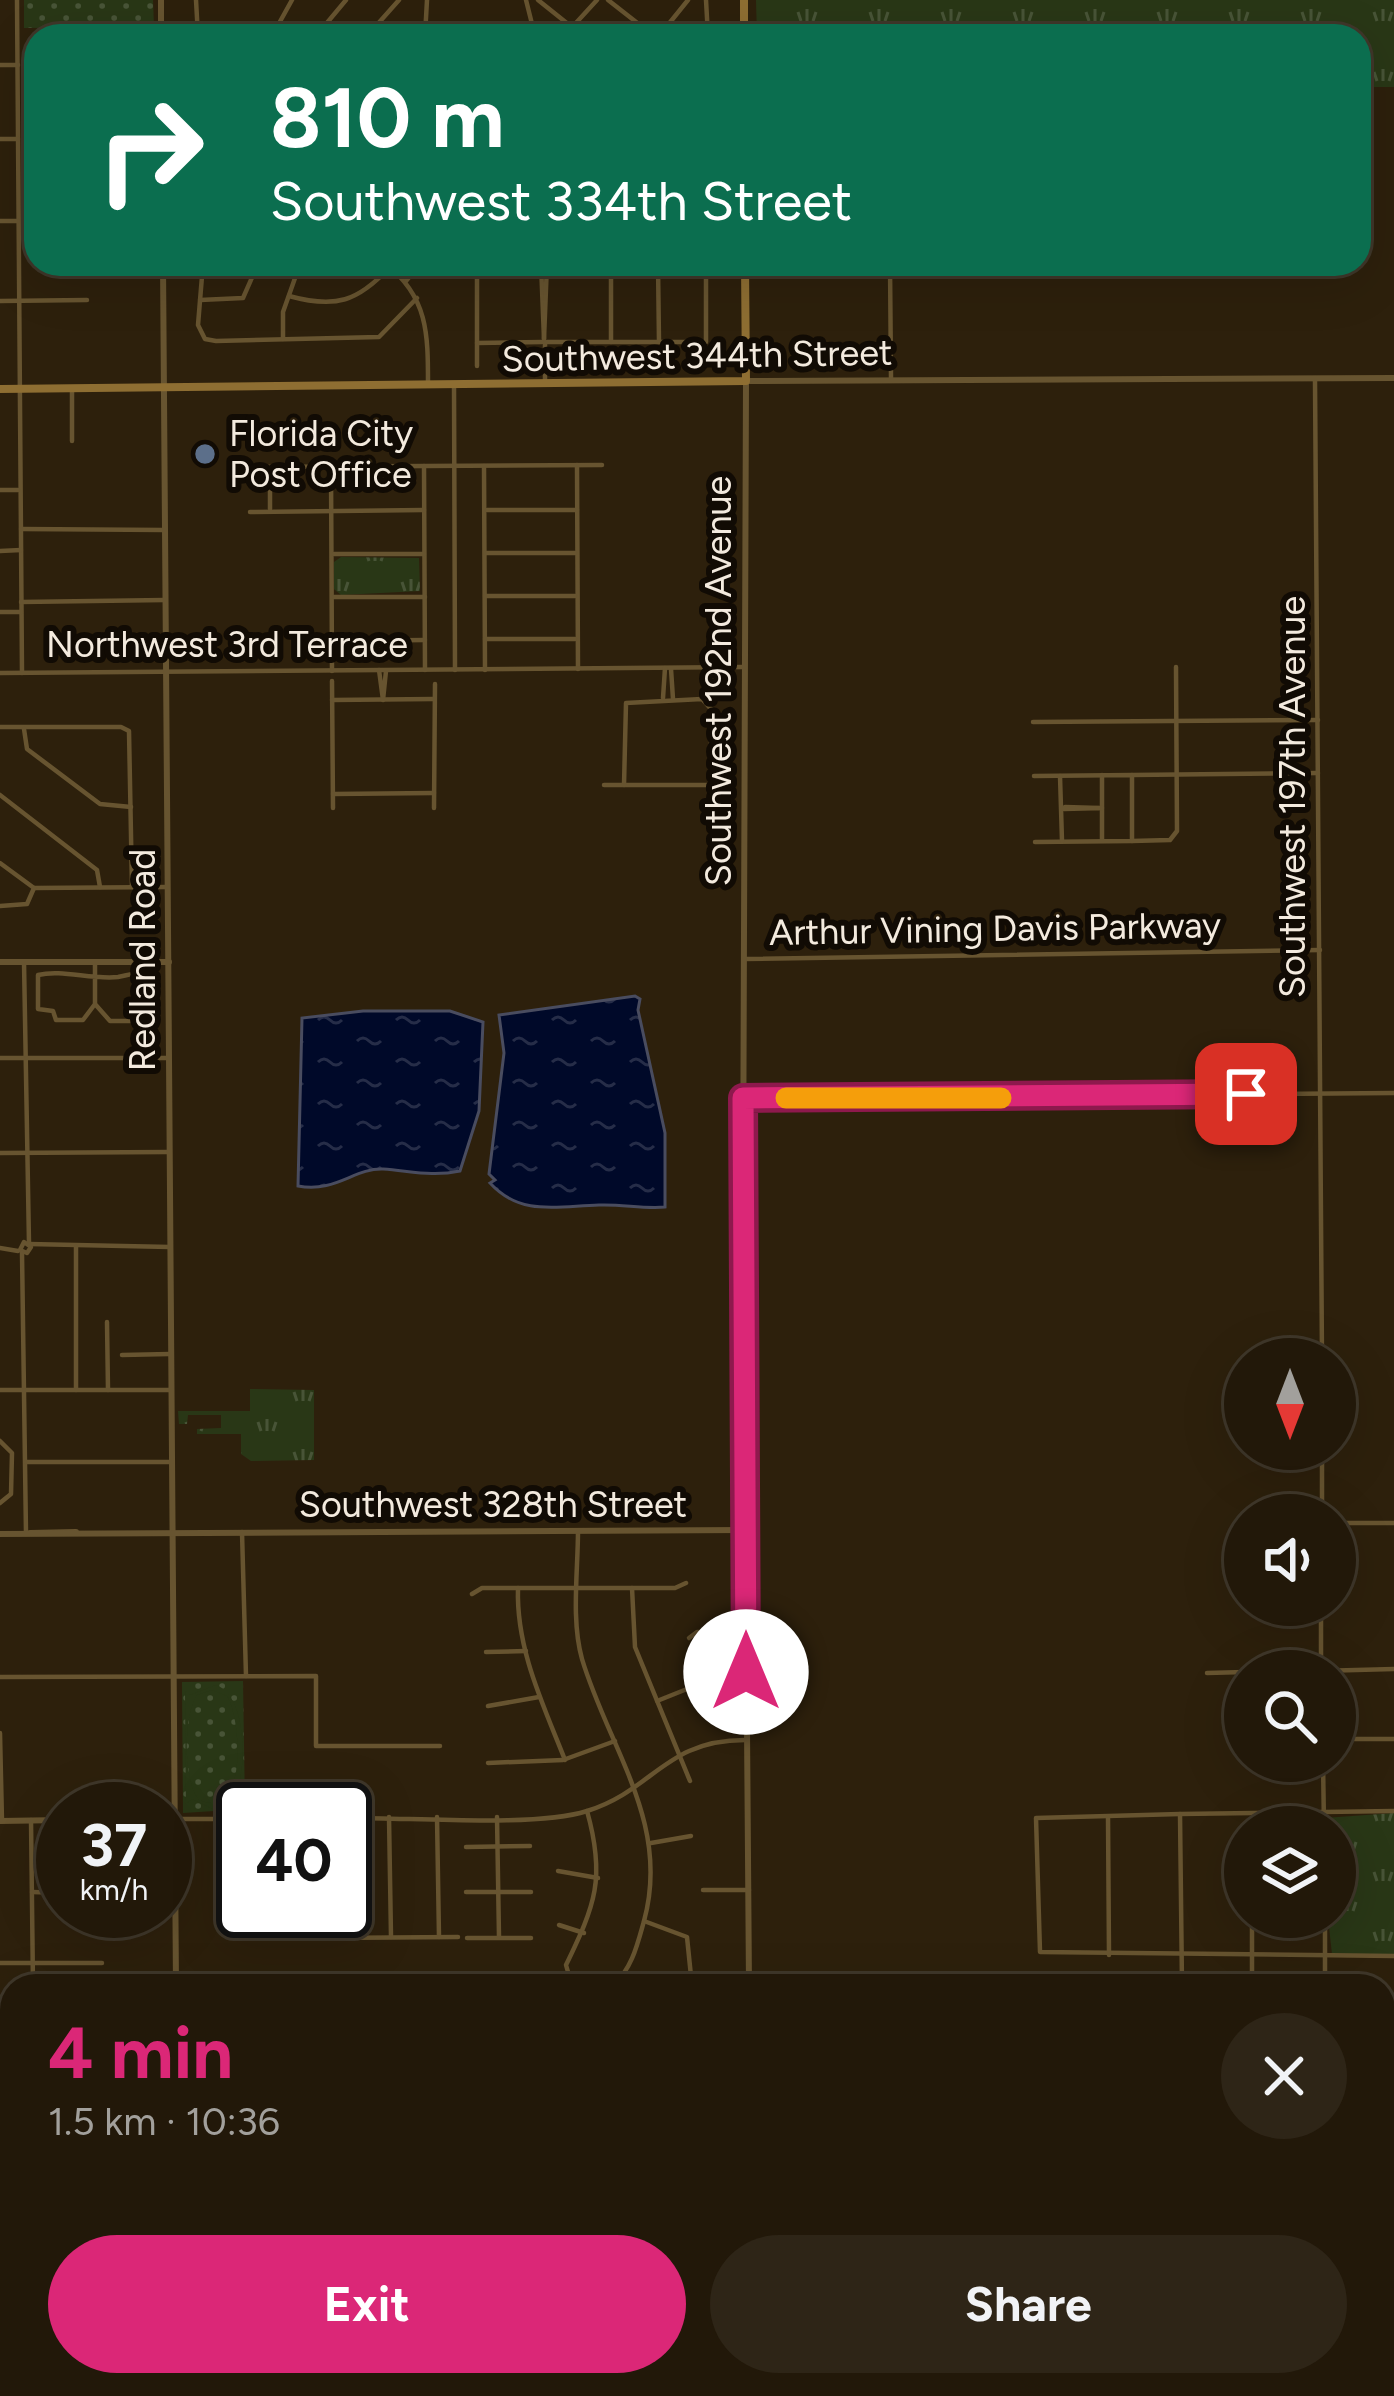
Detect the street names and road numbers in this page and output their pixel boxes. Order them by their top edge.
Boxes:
street label: Southwest 344th Street [501,331,893,380]
street label: Southwest 192nd Avenue [697,476,740,886]
street label: Southwest 197th Avenue [1271,596,1314,998]
street label: Northwest 3rd Terrace [46,623,408,666]
street label: Redland Road [121,849,164,1071]
street label: Arthur Vining Davis Parkway [769,903,1221,954]
street label: Southwest 328th Street [299,1483,687,1526]

